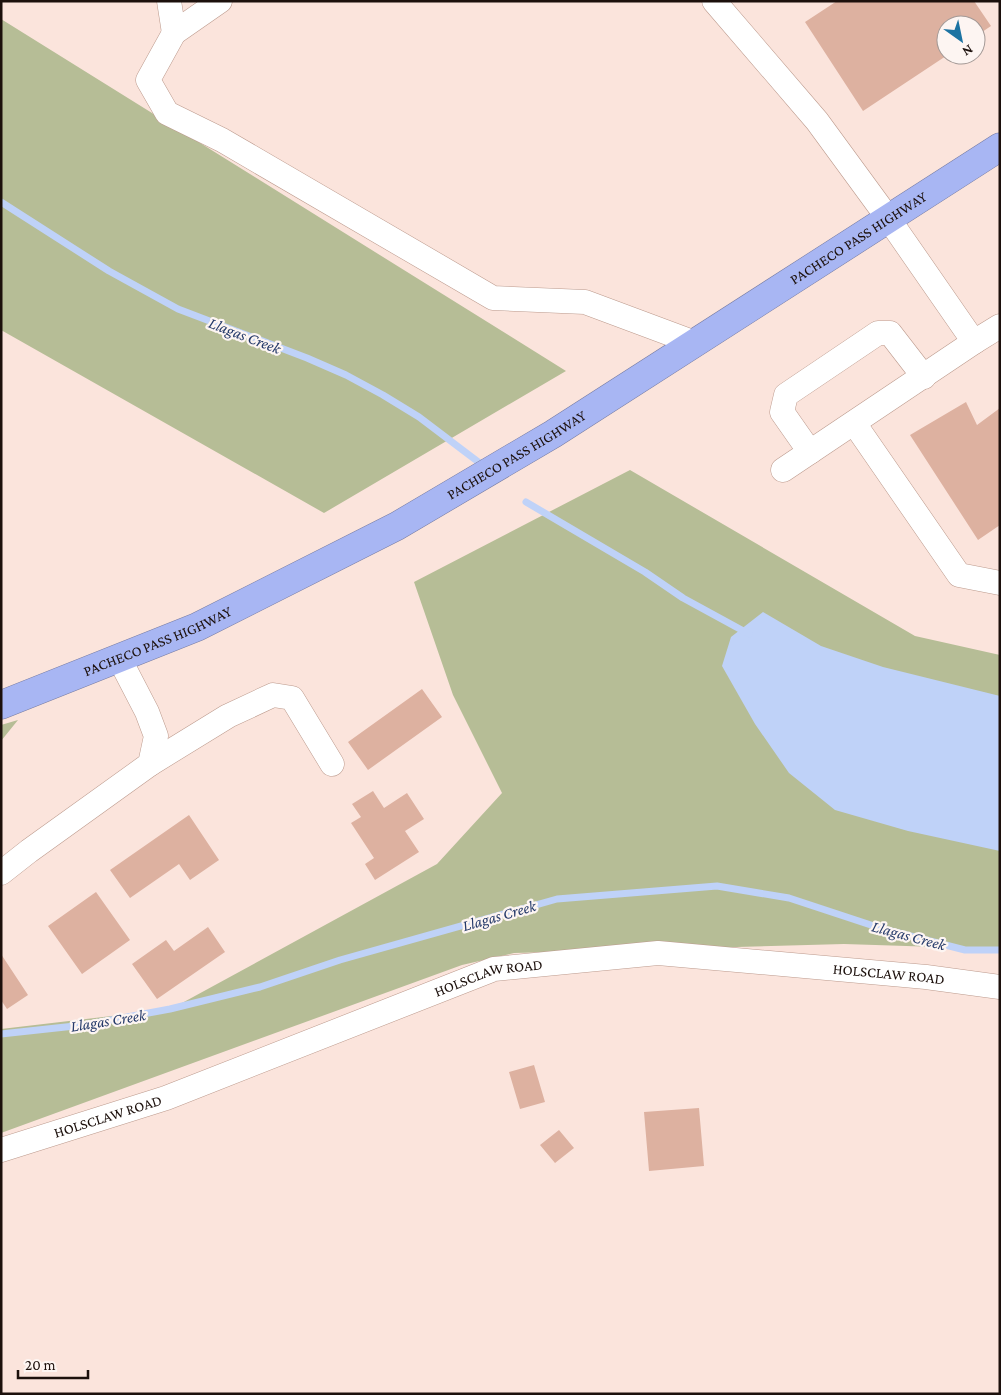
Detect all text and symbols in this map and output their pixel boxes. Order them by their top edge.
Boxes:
north arrow [936,15,986,65]
text: N [959,42,976,60]
street label: PACHECO PASS HIGHWAY [787,188,930,288]
water label: Llagas Creek [206,314,284,358]
street label: PACHECO PASS HIGHWAY [444,407,589,503]
street label: PACHECO PASS HIGHWAY [81,603,234,679]
water label: Llagas Creek [460,897,539,935]
water label: Llagas Creek [870,917,949,955]
street label: HOLSCLAW ROAD [432,956,543,1000]
street label: HOLSCLAW ROAD [832,961,946,987]
water label: Llagas Creek [69,1006,148,1036]
street label: HOLSCLAW ROAD [52,1092,164,1141]
scale bar [18,1348,88,1380]
text: 20 m [25,1357,56,1373]

